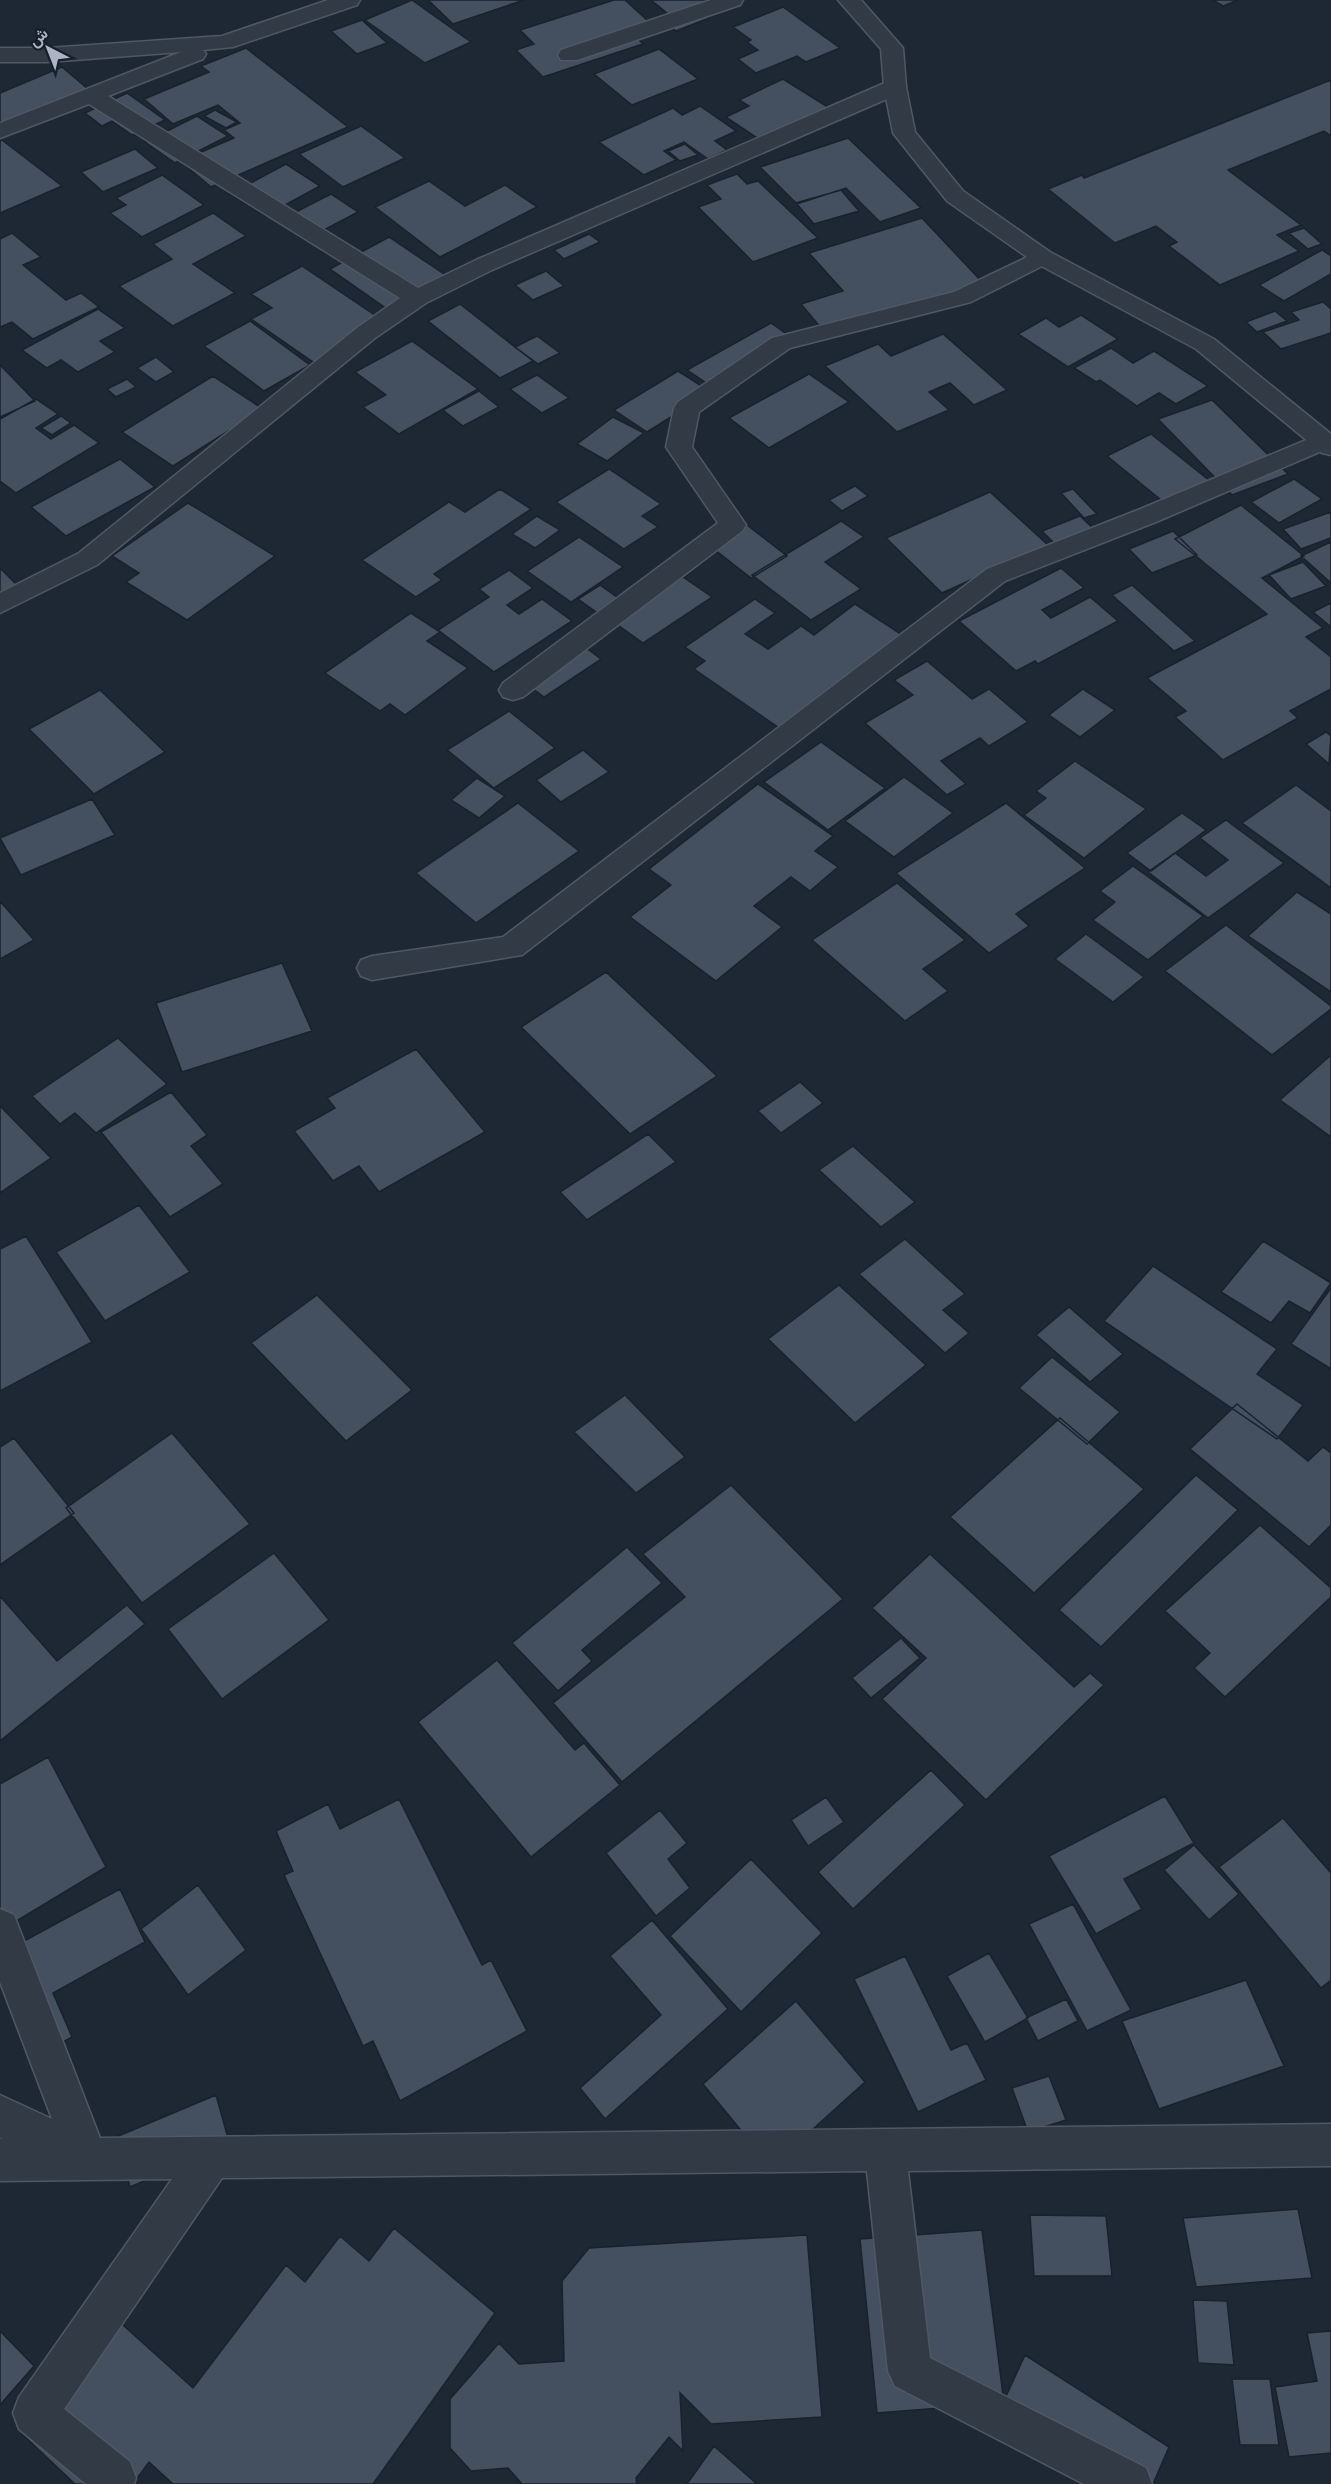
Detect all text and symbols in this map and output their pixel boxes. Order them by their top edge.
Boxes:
north arrow [18,18,78,78]
text: ش [23,22,52,51]

